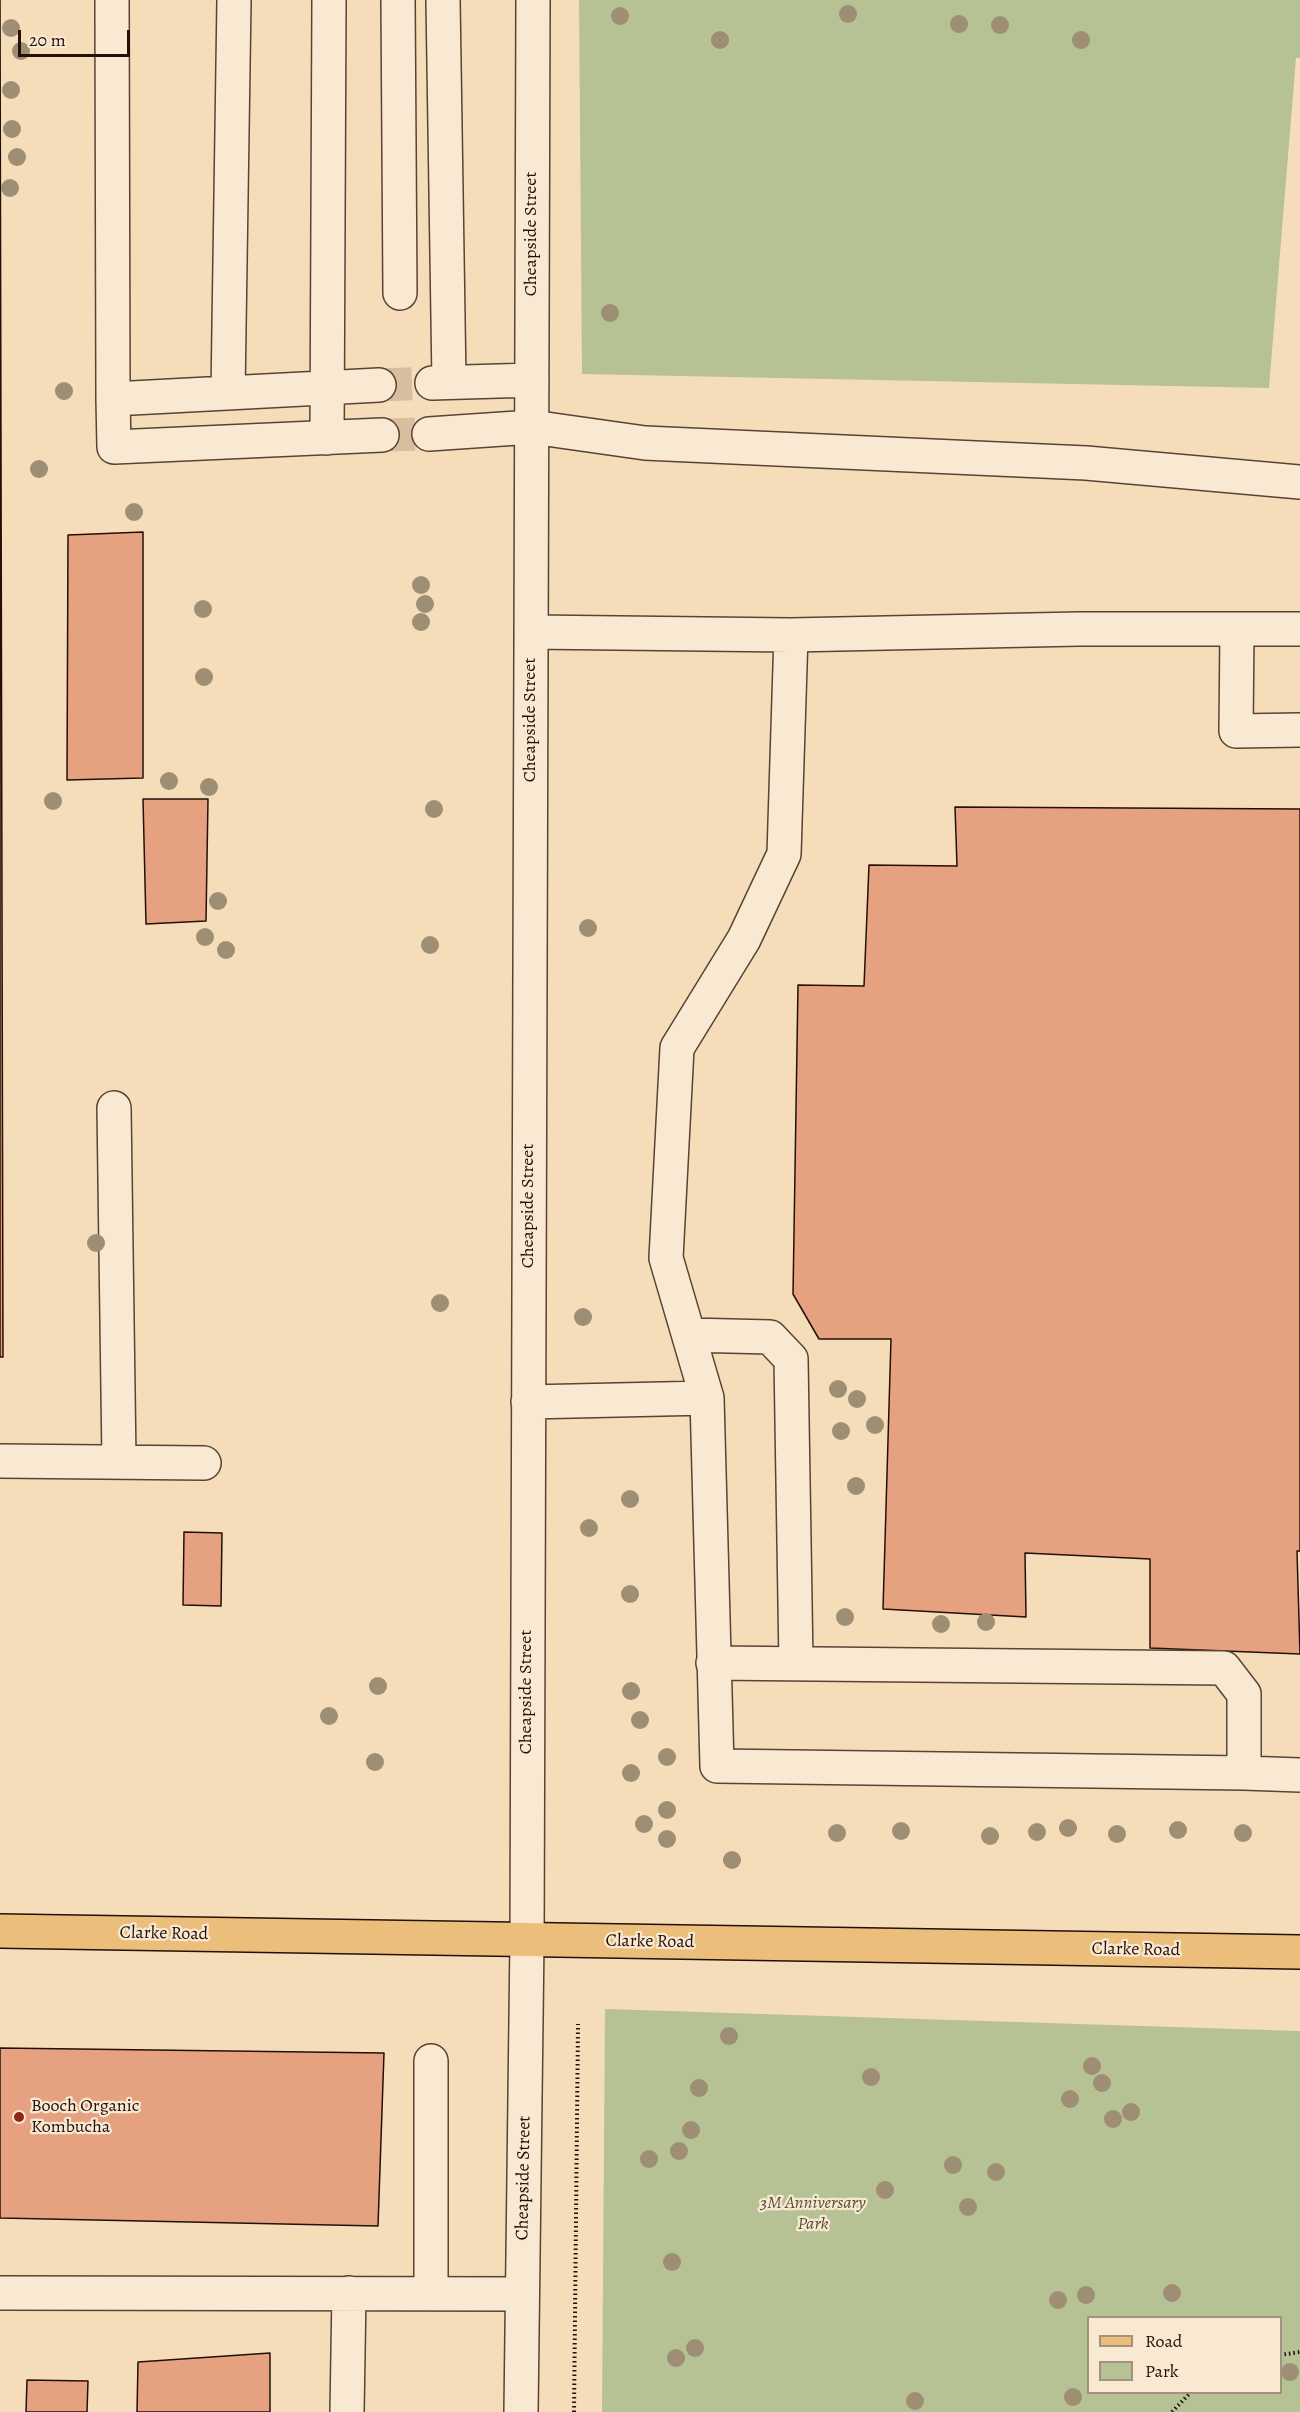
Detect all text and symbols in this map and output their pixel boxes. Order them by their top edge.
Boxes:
scale bar [21,18,134,56]
text: 20 m [29,28,66,52]
street label: Cheapside Street [521,172,543,296]
street label: Cheapside Street [520,658,542,782]
street label: Cheapside Street [518,1144,540,1268]
street label: Cheapside Street [516,1630,538,1754]
street label: Clarke Road [120,1922,208,1946]
street label: Clarke Road [606,1930,694,1954]
street label: Clarke Road [1092,1938,1180,1962]
place label: Booch Organic Kombucha [31,2096,139,2138]
marker: Booch Organic Kombucha [12,2110,26,2124]
street label: Cheapside Street [512,2115,536,2241]
park label: 3M Anniversary Park [760,2193,866,2236]
legend [1087,2316,1282,2394]
text: Road [1145,2329,1182,2353]
text: Park [1145,2359,1179,2383]

